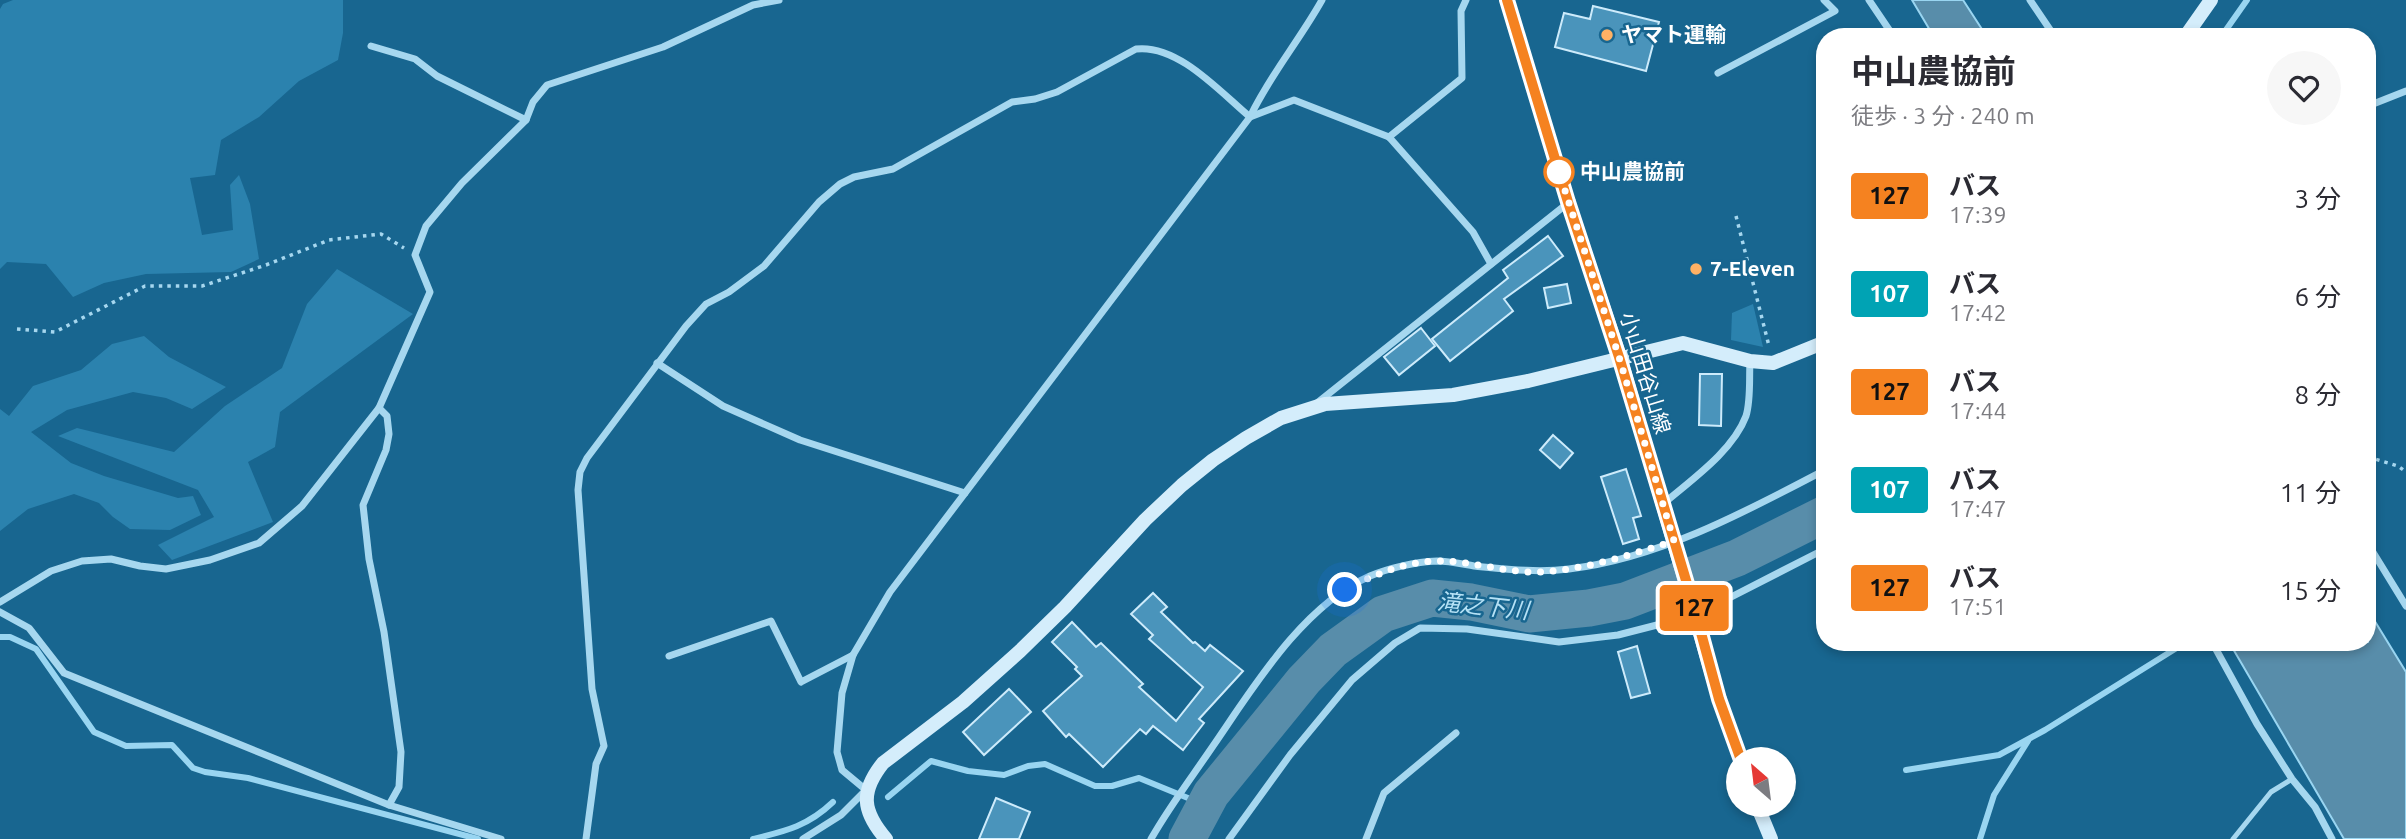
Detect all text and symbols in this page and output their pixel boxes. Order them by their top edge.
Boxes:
place label: ヤマト運輸 [1621,22,1726,46]
marker: ヤマト運輸 [1599,27,1615,43]
button: heart [2267,51,2341,125]
text: 中山農協前 [1851,52,2016,89]
text: 徒歩 · 3 分 · 240 m [1851,103,2035,128]
marker: 中山農協前 [1544,157,1574,187]
place label: 中山農協前 [1580,159,1685,183]
text: バス [1949,171,2001,200]
text: 127 [1869,182,1910,209]
text: 3 分 [2294,184,2341,213]
text: 17:39 [1949,202,2007,227]
place label: 7-Eleven [1710,256,1795,280]
marker: 7-Eleven [1688,261,1704,277]
text: バス [1949,269,2001,298]
text: 107 [1869,280,1910,307]
text: 6 分 [2294,282,2341,311]
text: 17:42 [1949,300,2007,325]
street label: 小山田谷山線 [1616,309,1676,436]
text: バス [1949,367,2001,396]
text: 127 [1869,378,1910,405]
text: 8 分 [2294,380,2341,409]
text: 17:44 [1949,398,2007,423]
text: バス [1949,465,2001,494]
text: 107 [1869,476,1910,503]
text: 11 分 [2280,478,2341,507]
text: 17:47 [1949,496,2007,521]
text: バス [1949,563,2001,592]
your location [1327,572,1362,607]
text: 127 [1869,574,1910,601]
text: 15 分 [2280,576,2341,605]
line badge: 127 [1654,585,1734,631]
water label: 滝之下川 [1436,588,1533,623]
text: 127 [1674,594,1714,621]
text: 17:51 [1949,594,2007,619]
north arrow [1726,747,1796,817]
map controls [1726,747,1796,817]

